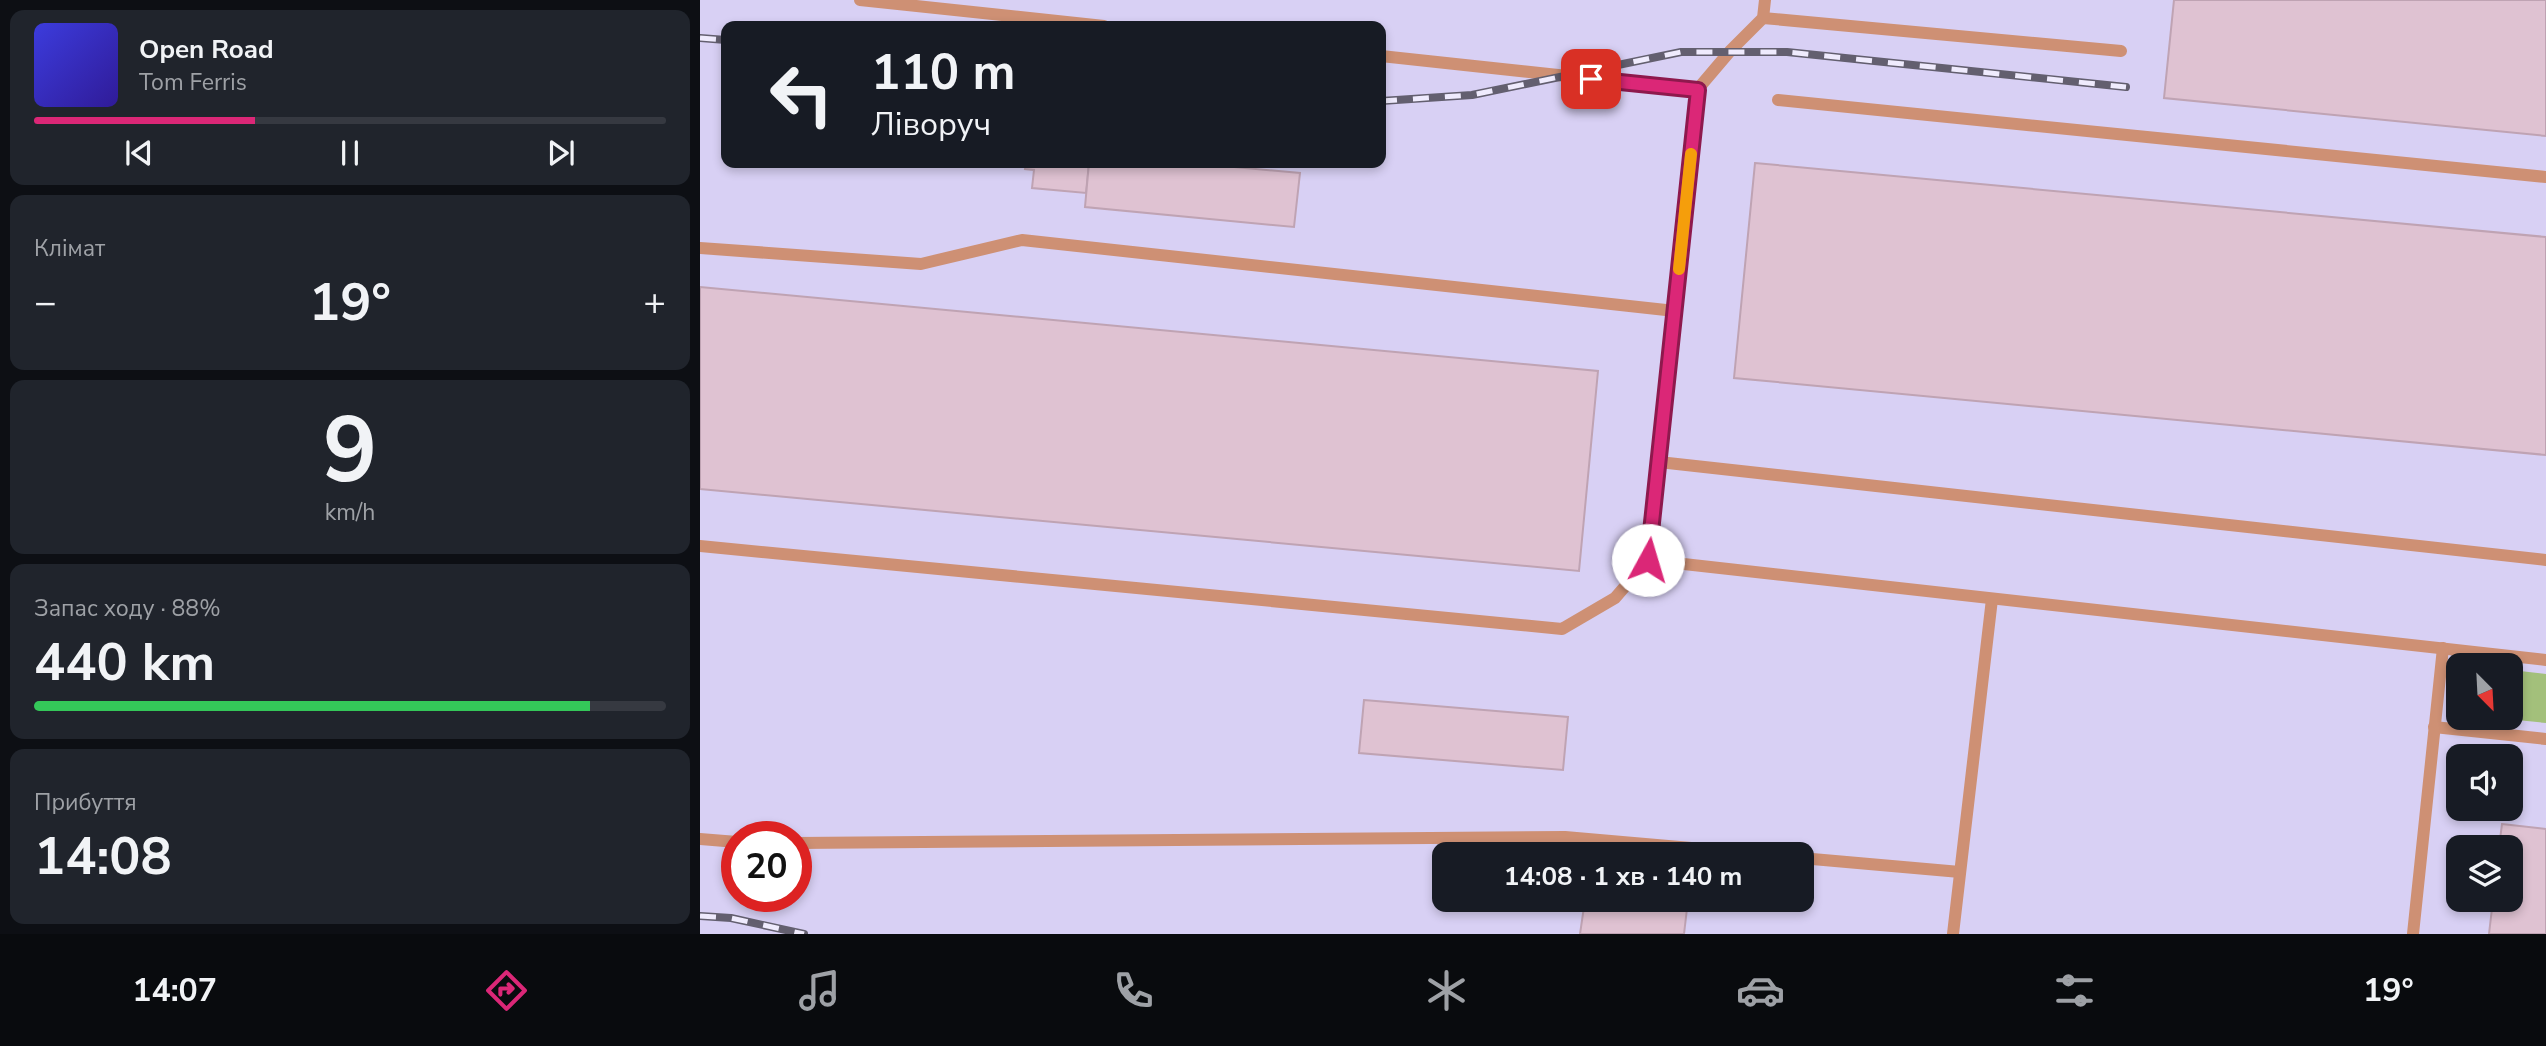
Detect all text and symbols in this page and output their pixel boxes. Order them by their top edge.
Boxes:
text: Open Road [139,32,274,67]
text: 110 m [871,39,1015,106]
icon: left [756,49,847,140]
pin [1561,49,1621,109]
icon: arrive [1572,60,1610,98]
text: Tom Ferris [139,67,247,98]
text: Ліворуч [871,103,991,146]
icon: previous [120,134,158,172]
icon: pause [331,134,369,172]
icon: next [542,134,580,172]
text: Клімат [34,233,105,264]
text: 19° [309,267,391,338]
text: − [34,277,57,328]
text: + [643,277,666,328]
text: 9 [323,389,377,513]
text: km/h [325,497,375,528]
position arrow [1611,523,1685,597]
text: Запас ходу · 88% [34,593,221,624]
text: 440 km [34,627,215,698]
north arrow [2446,653,2524,730]
map controls [2446,653,2523,912]
button: sound [2446,744,2523,821]
text: Прибуття [34,787,137,818]
text: 14:08 [34,821,172,892]
speed limit sign: 20 [721,821,812,912]
button: layers [2446,835,2523,912]
text: 14:08 · 1 хв · 140 m [1504,859,1742,894]
icon: directions [482,966,531,1015]
icon: music [795,966,844,1015]
icon: phone [1109,966,1158,1015]
icon: climate [1422,966,1471,1015]
icon: car [1736,966,1785,1015]
icon: filters [2050,966,2099,1015]
text: 14:07 [132,969,217,1012]
text: 19° [2363,969,2414,1012]

